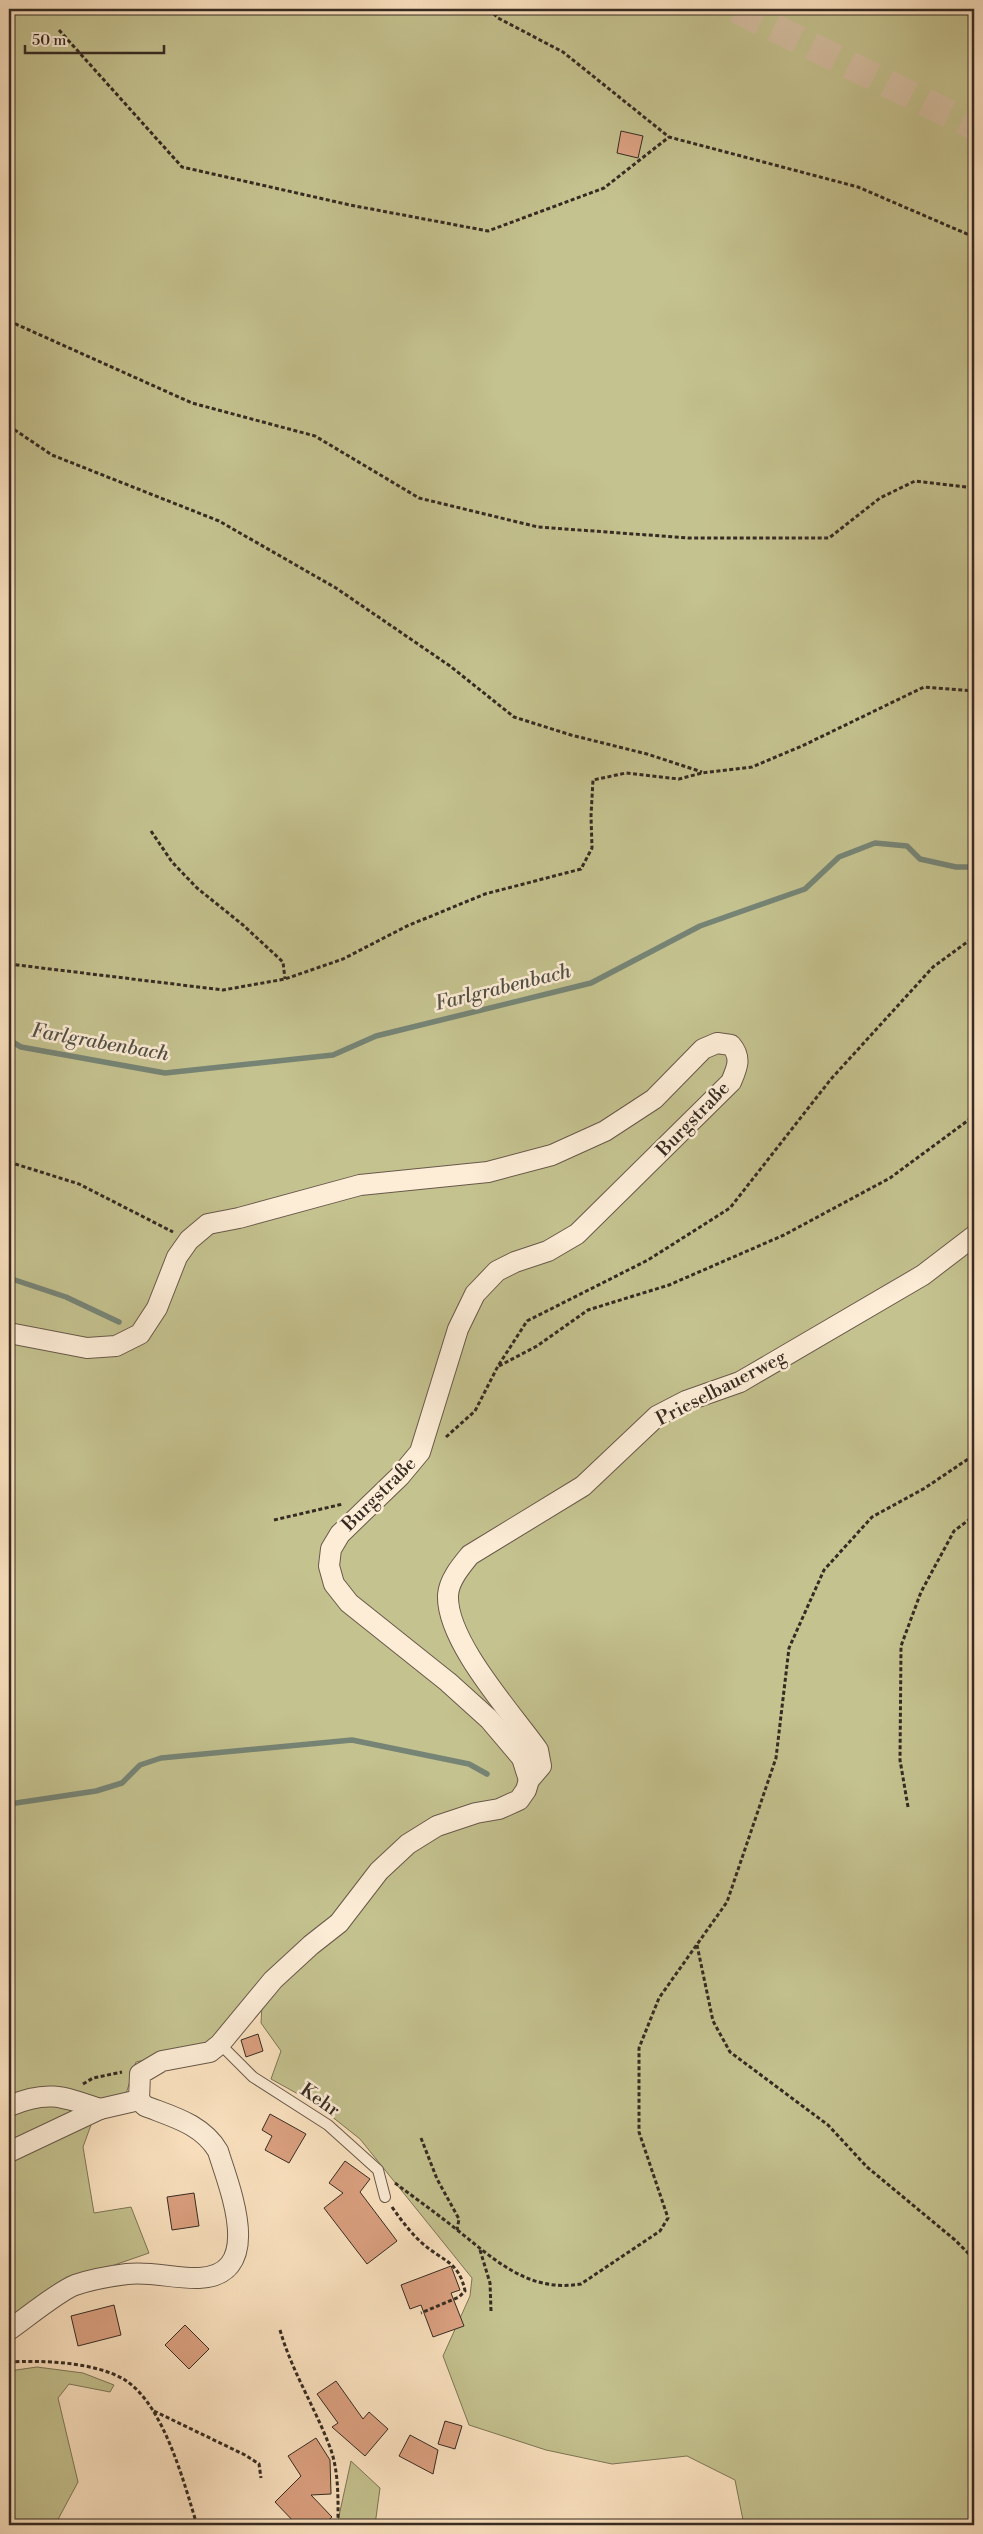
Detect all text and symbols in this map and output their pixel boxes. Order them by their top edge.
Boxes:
scale bar [25,22,164,54]
text: 50 m [32,31,66,50]
water label: Farlgrabenbach [432,959,574,1017]
water label: Farlgrabenbach [29,1019,172,1068]
street label: Burgstraße [651,1076,735,1162]
street label: Prieselbauerweg [652,1345,790,1431]
street label: Burgstraße [336,1452,421,1537]
street label: Kehr [296,2078,344,2122]

